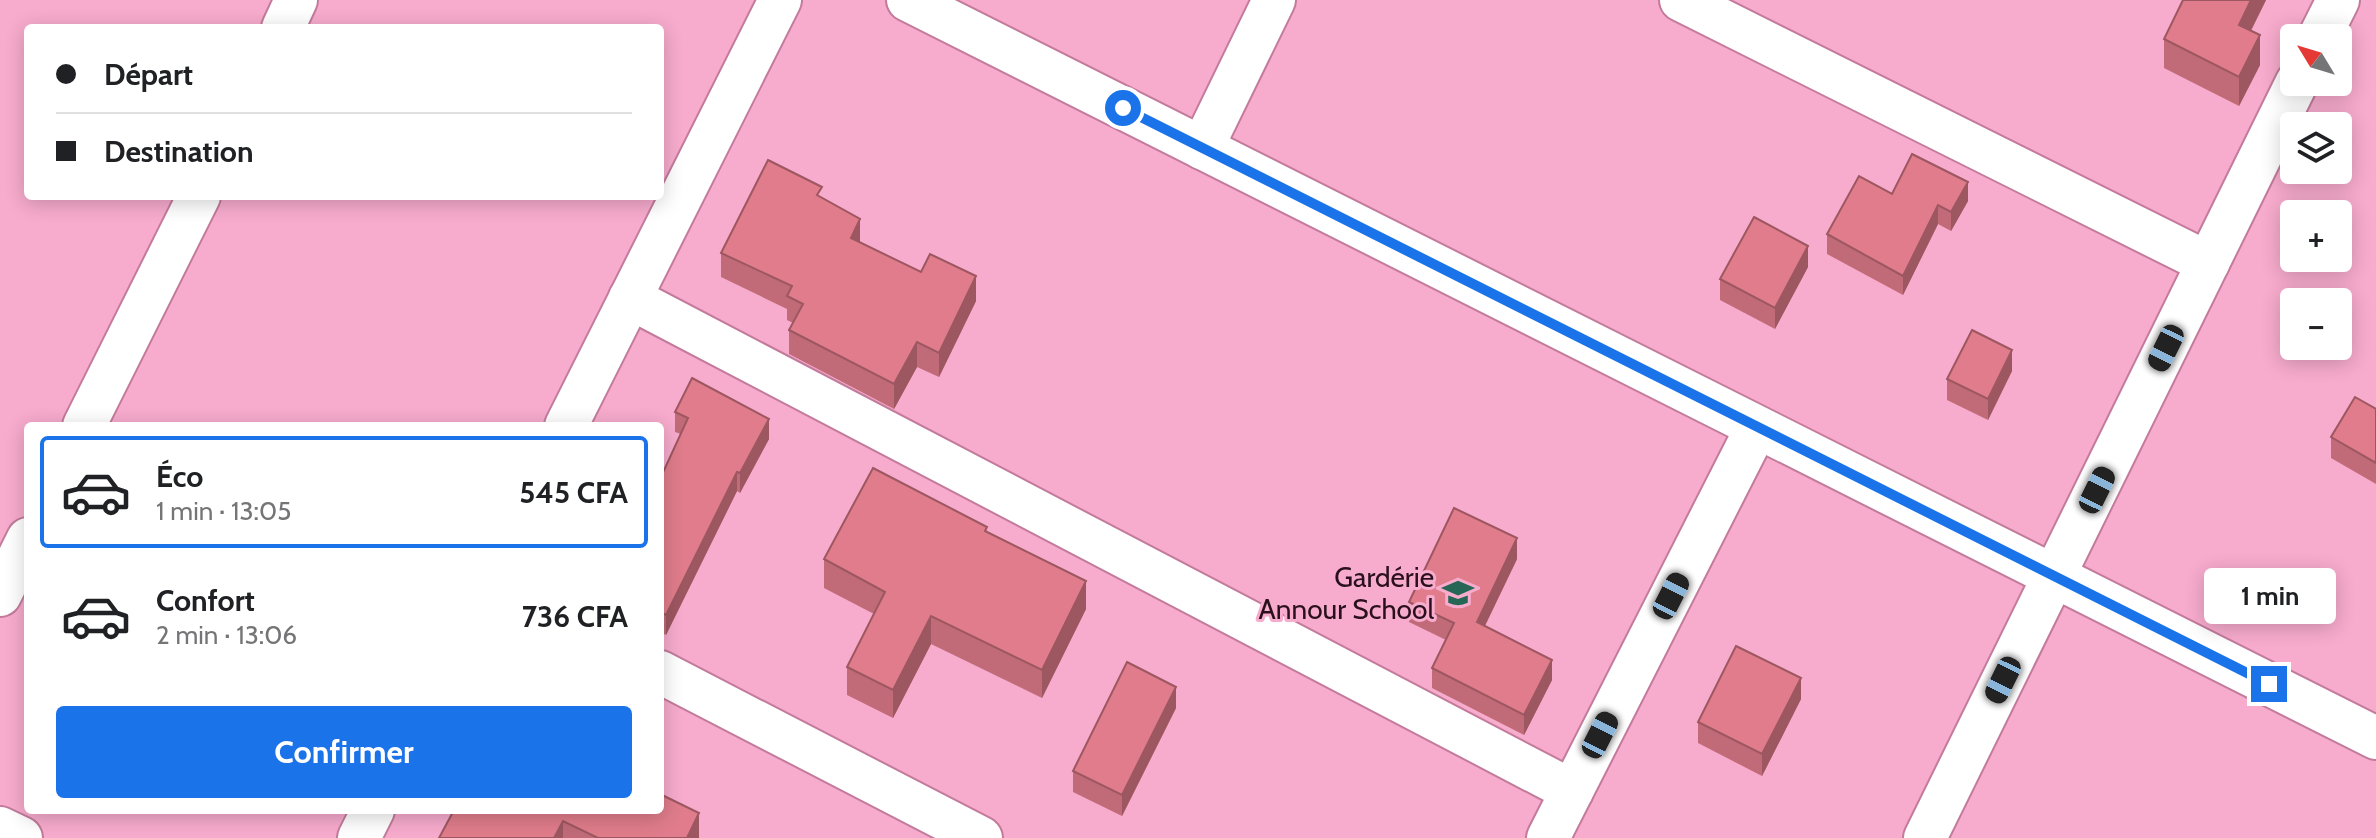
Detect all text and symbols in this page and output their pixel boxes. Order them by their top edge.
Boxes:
north arrow [2280,24,2352,96]
map controls [2280,24,2352,360]
text: Départ [104,56,193,93]
route start [1105,90,1141,126]
button: layers [2280,112,2352,184]
text: Destination [104,133,254,170]
button: + [2280,200,2352,272]
button: − [2280,288,2352,360]
car [2145,321,2187,375]
icon: car [60,456,132,528]
text: Éco [156,458,203,495]
car [2076,463,2118,517]
text: 545 CFA [519,474,628,511]
text: 1 min · 13:05 [156,495,291,527]
place label: Gardérie Annour School [1259,560,1434,626]
callout: 1 min [2203,568,2335,624]
car [1649,569,1693,623]
school or university icon: Gardérie Annour School [1441,576,1475,610]
icon: car [60,580,132,652]
text: 1 min [2241,580,2299,612]
text: Confort [156,582,255,619]
text: 736 CFA [522,598,628,635]
text: 2 min · 13:06 [156,619,297,651]
car [1982,653,2024,707]
route end [2251,666,2287,702]
button: Confirmer [56,706,632,798]
car [1578,708,1622,762]

